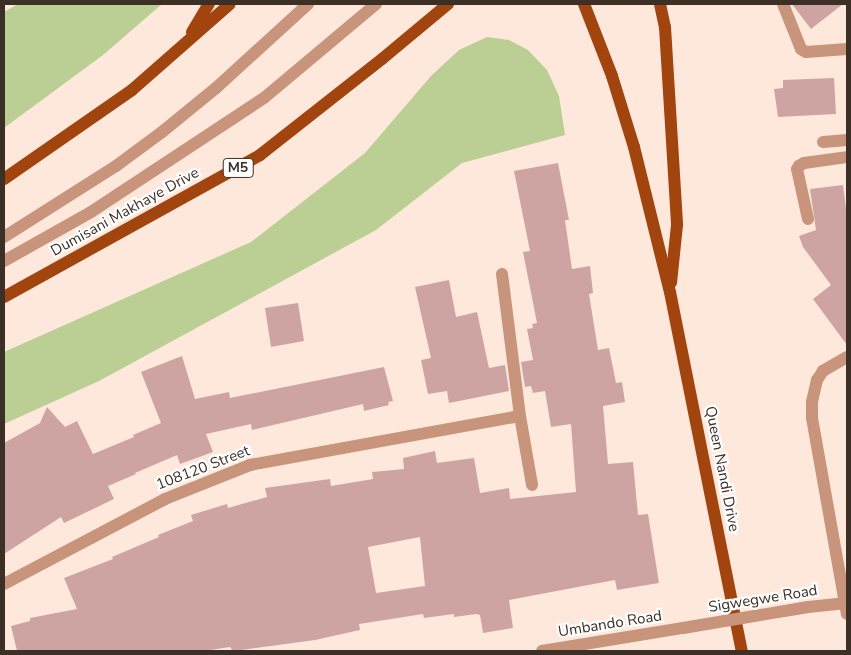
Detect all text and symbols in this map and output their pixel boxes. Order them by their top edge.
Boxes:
road number: M5 [222,156,254,180]
street label: Dumisani Makhaye Drive [48,164,202,260]
street label: Queen Nandi Drive [701,405,743,533]
street label: 108120 Street [154,442,252,494]
street label: Sigwegwe Road [707,582,819,616]
street label: Umbando Road [557,607,663,641]

